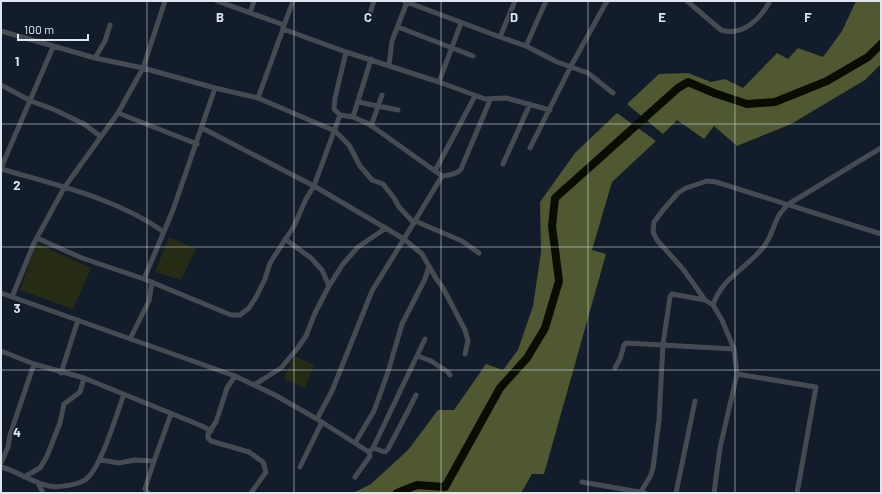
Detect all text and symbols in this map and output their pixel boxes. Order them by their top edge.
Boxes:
text: B [216,9,224,25]
text: C [364,9,372,25]
text: D [510,9,518,25]
text: E [658,9,666,25]
text: F [804,9,812,25]
scale bar [18,16,88,42]
text: 100 m [24,22,54,36]
text: 1 [15,53,19,69]
text: 2 [13,177,21,193]
text: 3 [13,300,21,316]
text: 4 [13,424,21,440]

